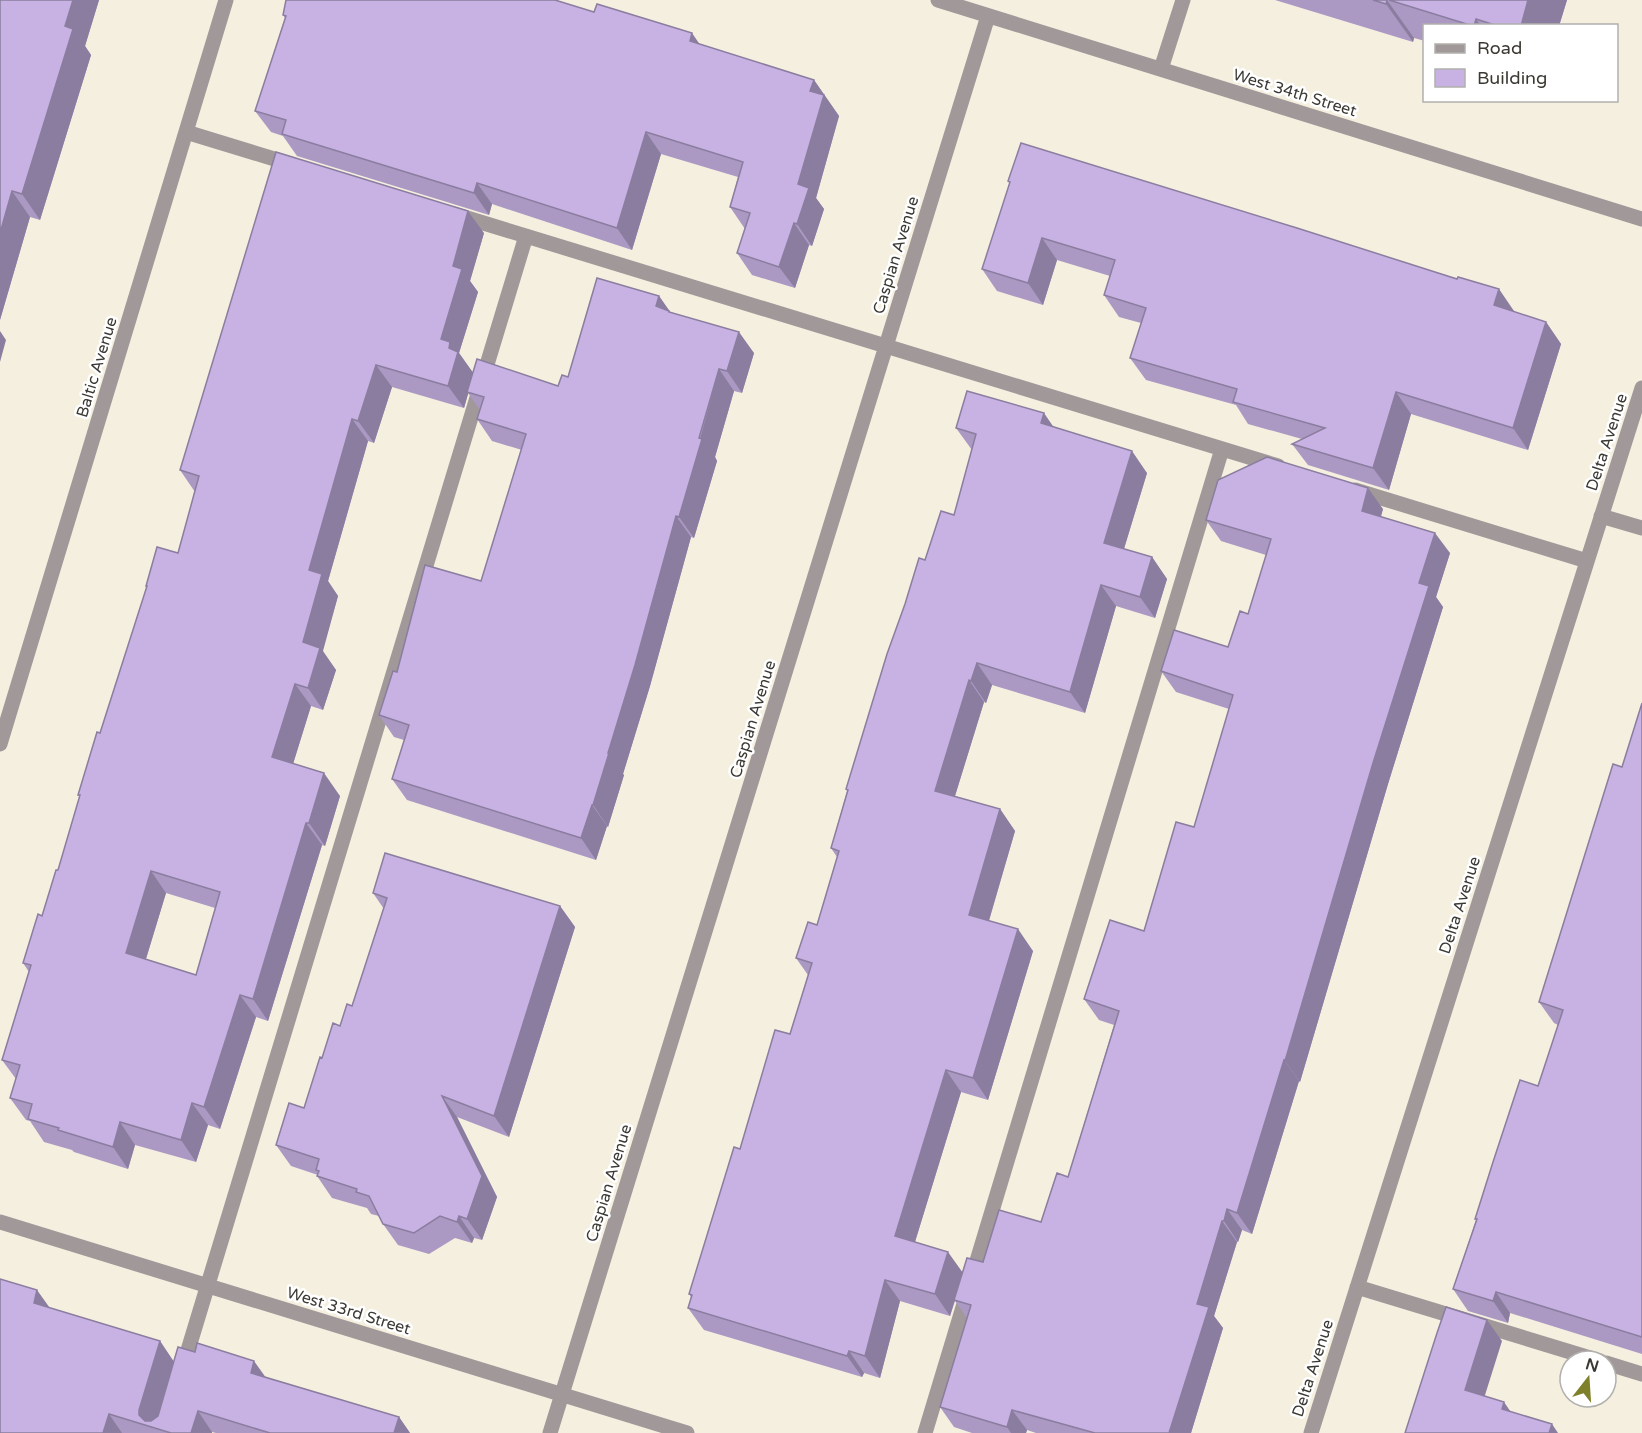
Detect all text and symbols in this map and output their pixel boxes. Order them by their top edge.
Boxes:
legend [1423,24,1618,102]
text: Road [1477,37,1522,59]
street label: West 34th Street [1230,65,1359,121]
text: Building [1477,67,1547,89]
street label: Caspian Avenue [869,194,923,317]
street label: Baltic Avenue [72,315,122,420]
street label: Delta Avenue [1582,391,1632,494]
street label: Caspian Avenue [726,658,780,781]
street label: Delta Avenue [1435,854,1485,957]
street label: Caspian Avenue [582,1122,636,1245]
street label: West 33rd Street [284,1283,413,1339]
street label: Delta Avenue [1288,1317,1338,1420]
north arrow [1558,1349,1618,1409]
text: N [1583,1354,1601,1377]

